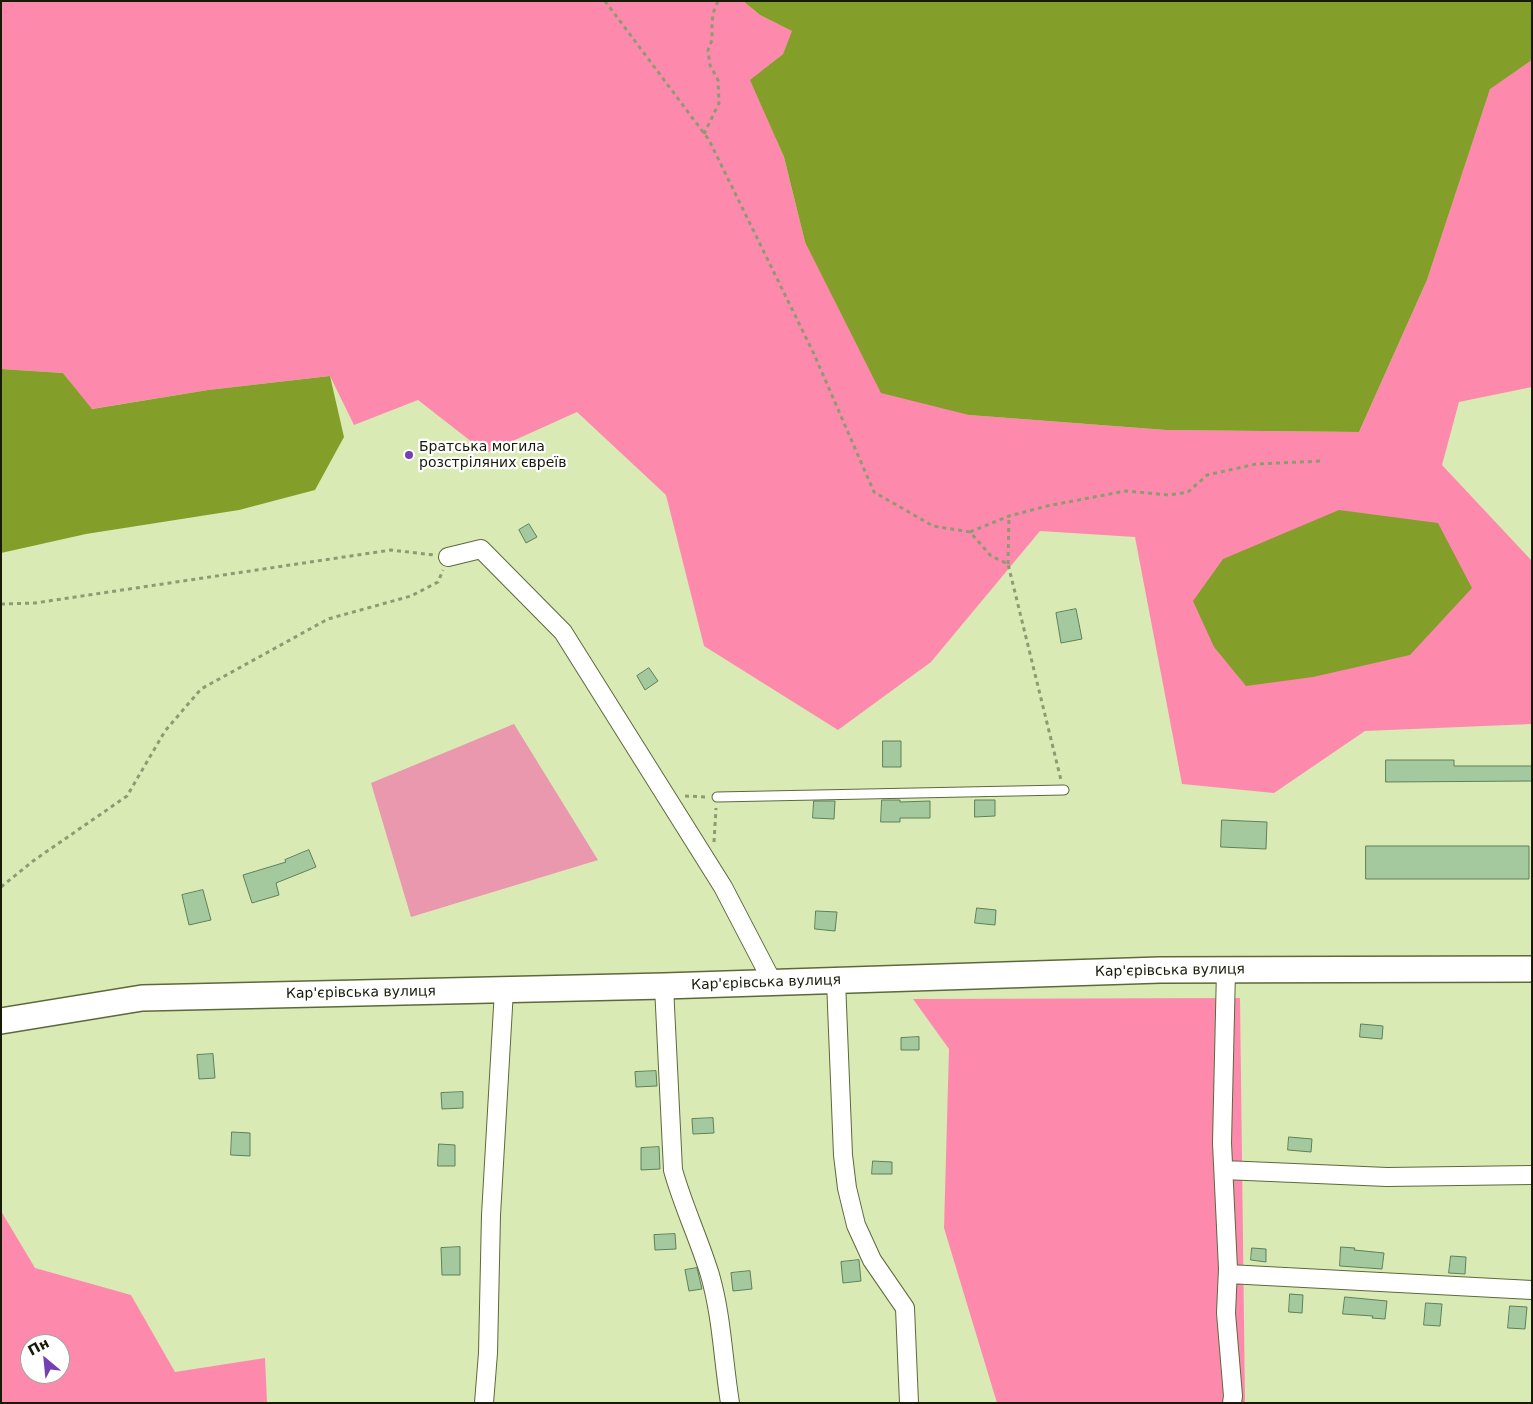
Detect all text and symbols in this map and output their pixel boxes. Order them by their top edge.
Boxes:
place label: Братська могила розстріляних євреїв [419,439,566,472]
marker: Братська могила розстріляних євреїв [403,449,415,461]
street label: Кар'єрівська вулиця [1095,961,1245,981]
street label: Кар'єрівська вулиця [691,972,841,994]
street label: Кар'єрівська вулиця [286,983,436,1003]
north arrow [20,1334,70,1384]
text: Пн [25,1335,52,1359]

